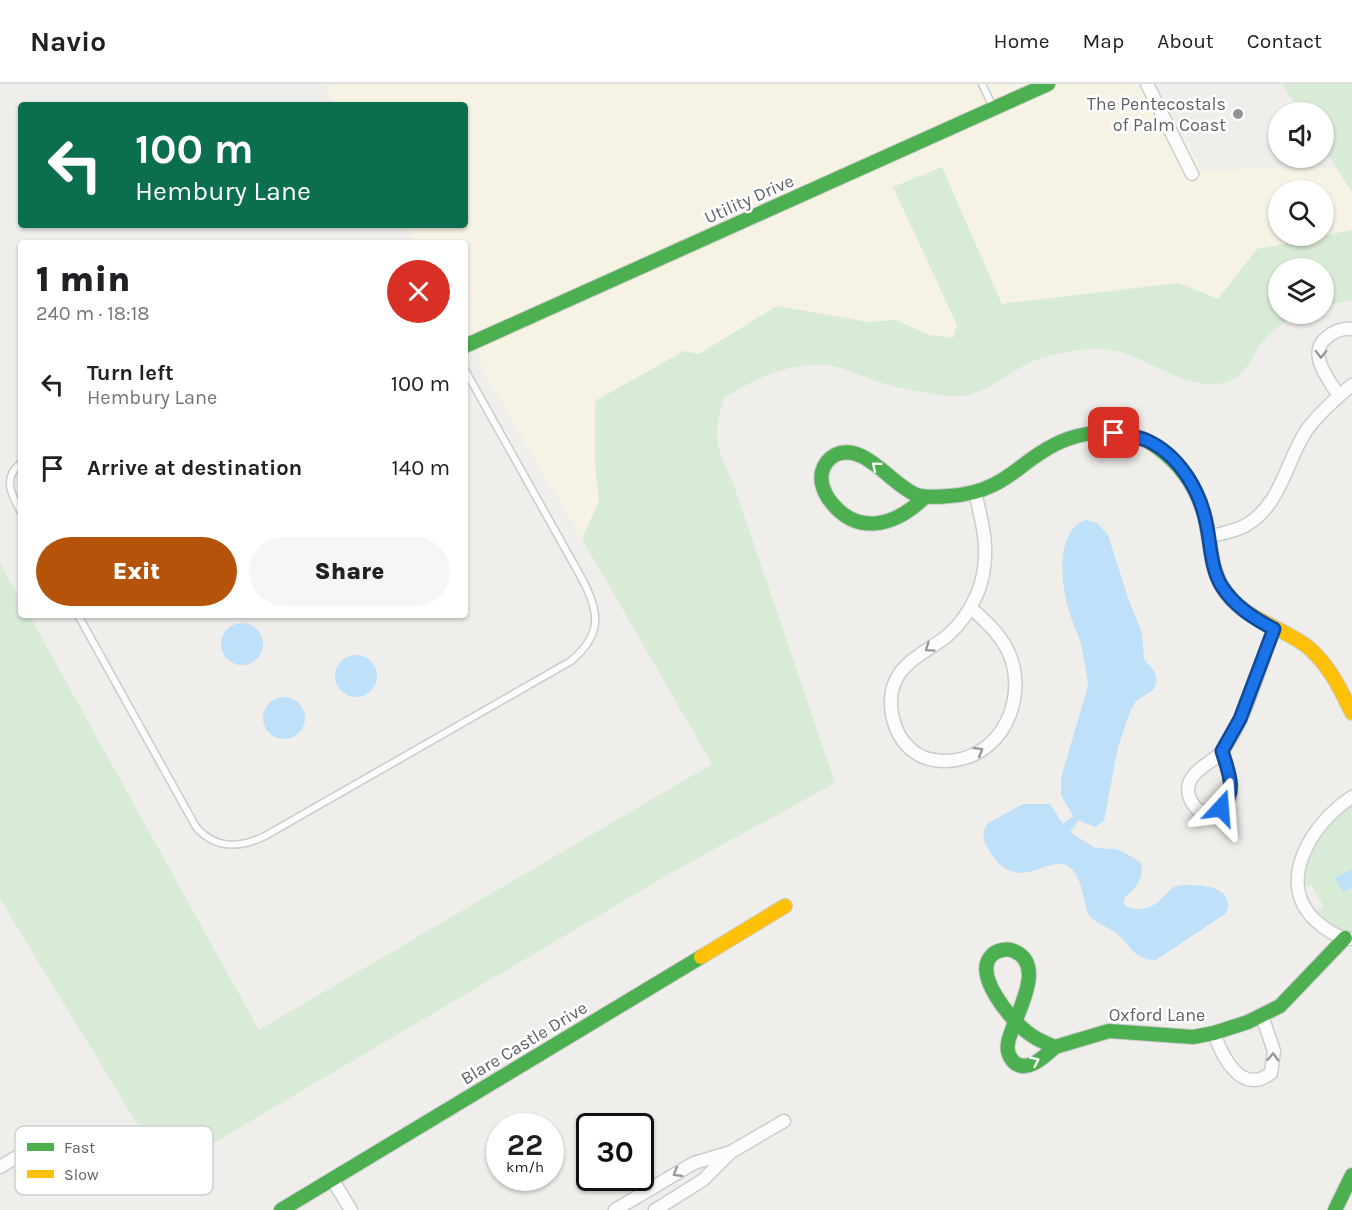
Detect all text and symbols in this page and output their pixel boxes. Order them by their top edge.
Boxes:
text: Navio [30,25,106,58]
text: Home [994,29,1050,53]
text: Map [1083,29,1124,53]
text: About [1157,29,1214,53]
text: Contact [1247,29,1322,53]
place label: The Pentecostals of Palm Coast [1087,93,1226,136]
map controls [1268,102,1334,324]
button: sound [1268,102,1334,168]
marker: The Pentecostals of Palm Coast [1231,107,1245,121]
text: 100 m [135,124,254,174]
icon: left [36,126,114,204]
street label: Utility Drive [701,169,797,229]
text: Hembury Lane [135,175,311,207]
button: search [1268,180,1334,246]
text: 1 min [36,258,130,300]
button: layers [1268,258,1334,324]
button: close [387,260,450,323]
text: 240 m · 18:18 [36,302,150,325]
one-way arrow [1314,350,1327,359]
text: Turn left [87,360,174,386]
icon: left [36,368,69,401]
text: 100 m [391,371,450,397]
text: Hembury Lane [87,386,217,409]
pin [1088,407,1139,458]
icon: arrive [1097,416,1130,449]
icon: arrive [36,452,69,485]
text: Arrive at destination [87,455,302,481]
text: 140 m [392,455,450,481]
one-way arrow [872,462,883,473]
button: Exit [36,537,237,606]
button: Share [249,537,450,606]
one-way arrow [925,641,936,652]
one-way arrow [973,747,983,758]
position arrow [1189,776,1253,840]
street label: Blare Castle Drive [457,997,591,1089]
street label: Oxford Lane [1109,1004,1205,1026]
one-way arrow [1266,1053,1279,1062]
one-way arrow [1028,1056,1039,1068]
speed limit sign: 30 [576,1113,654,1191]
legend [15,1126,213,1195]
text: 22 [507,1127,543,1163]
text: Fast [64,1138,95,1157]
text: km/h [506,1158,544,1176]
text: Slow [64,1165,99,1184]
one-way arrow [673,1166,683,1177]

